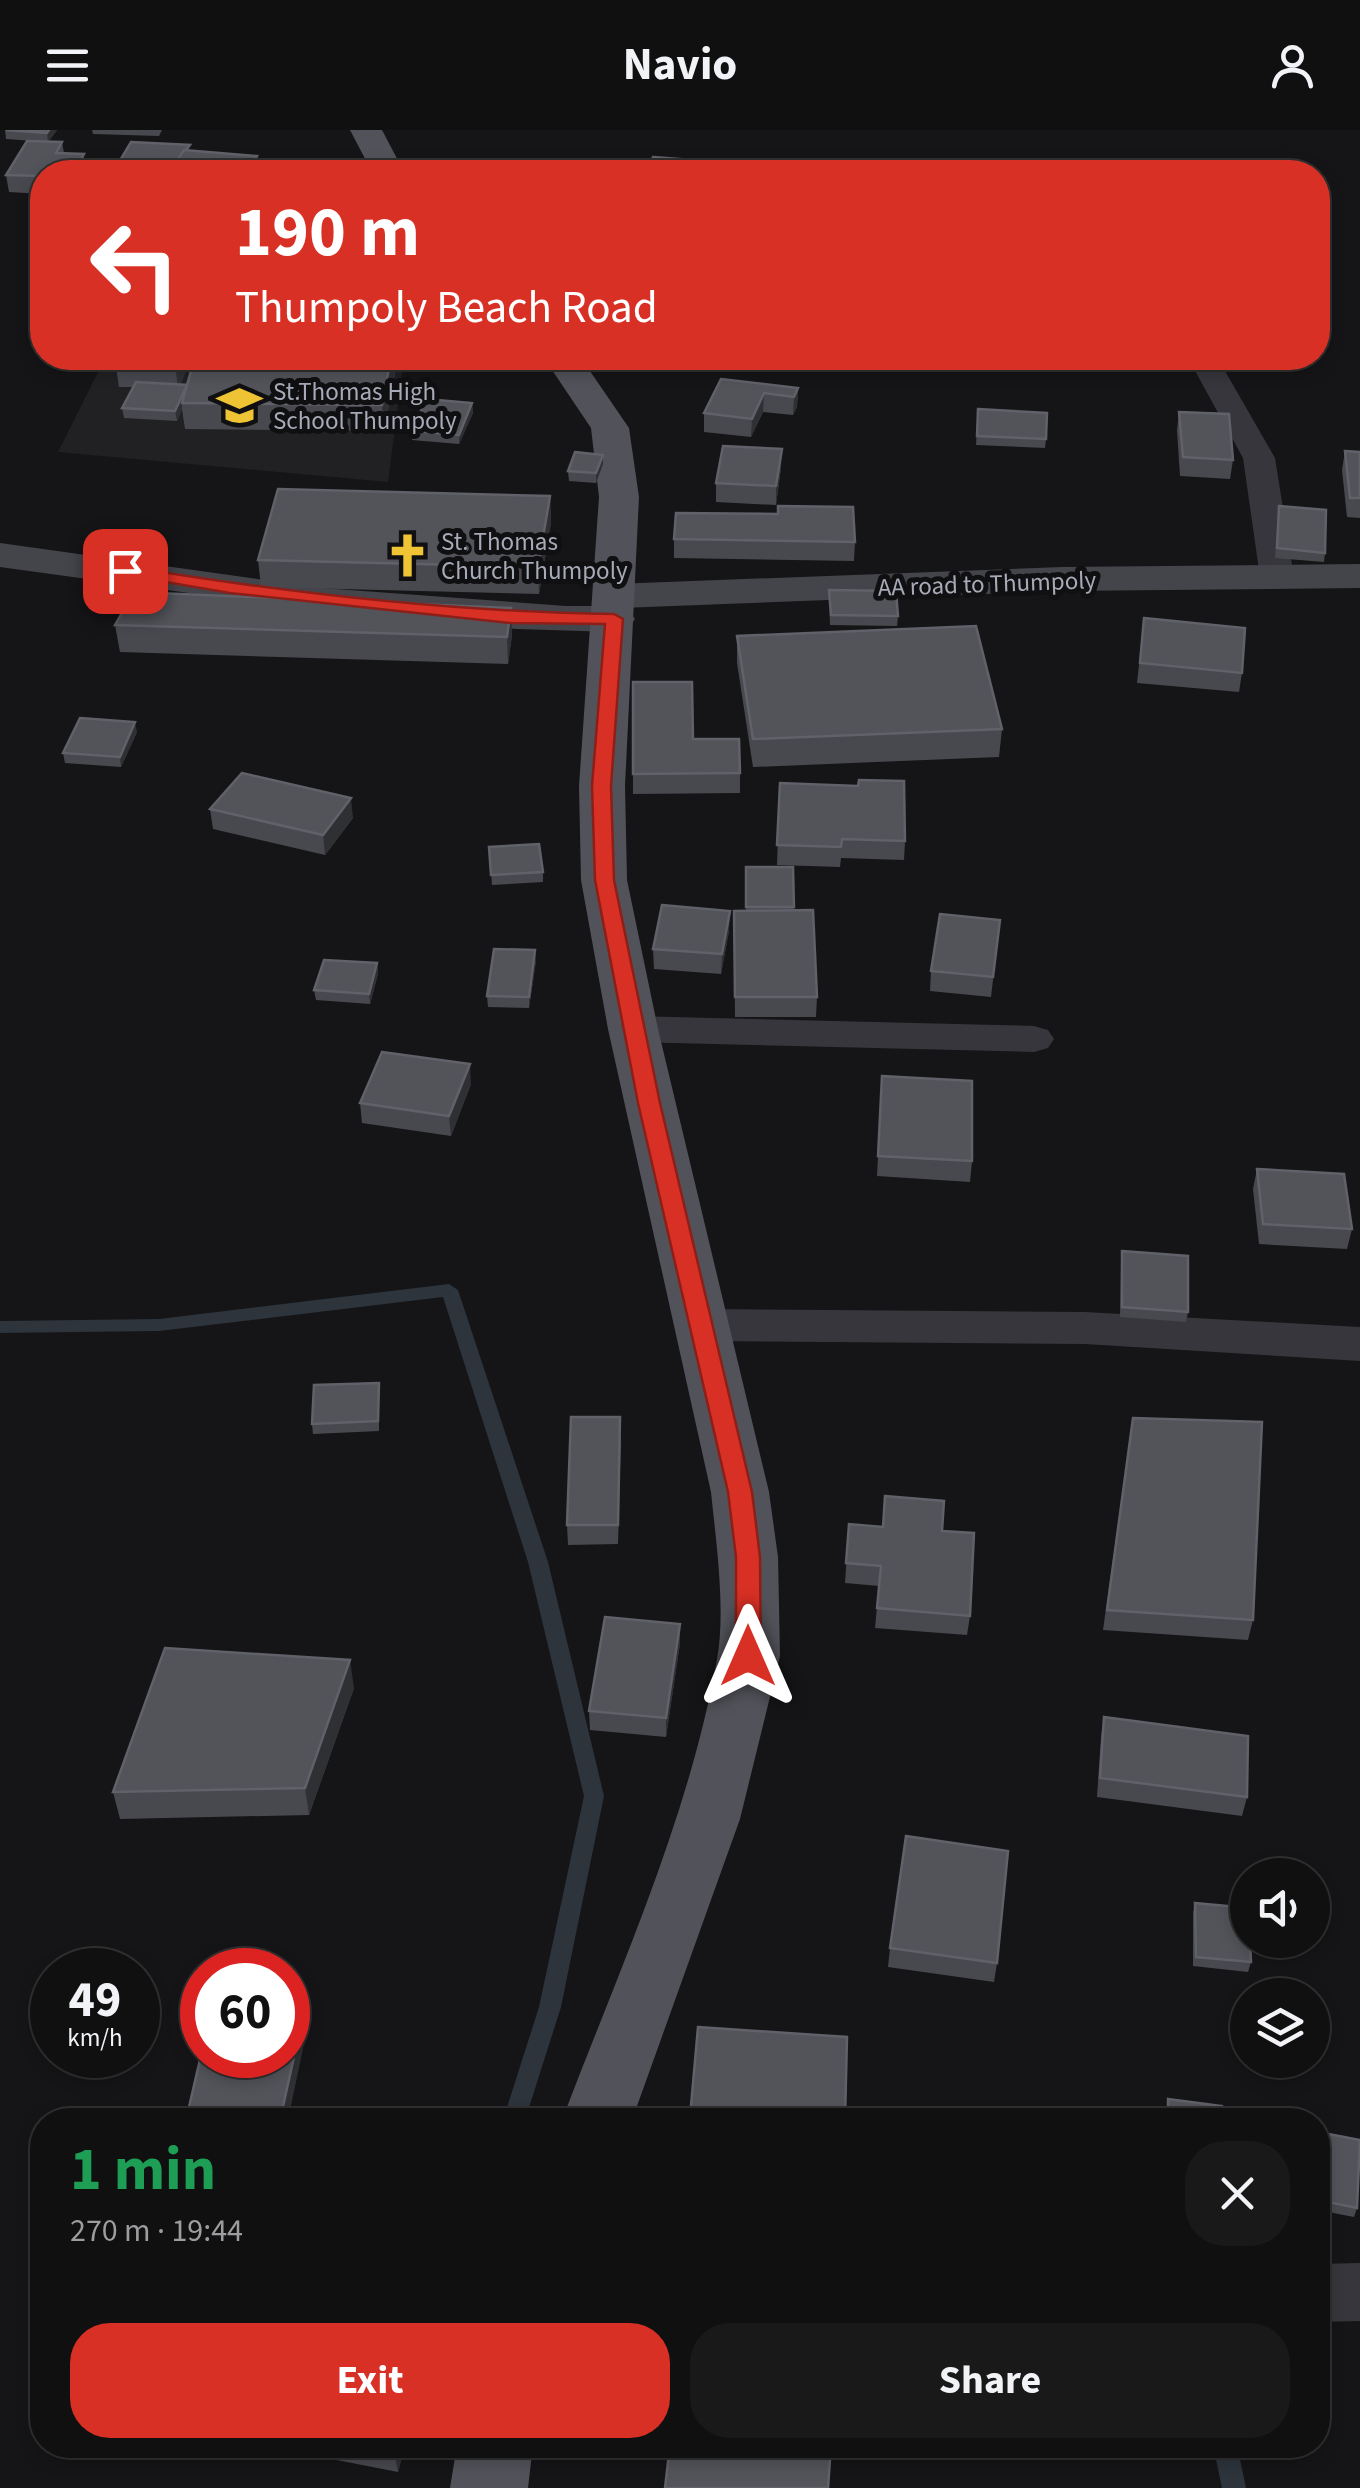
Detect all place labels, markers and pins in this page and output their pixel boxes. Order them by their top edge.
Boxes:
place label: St.Thomas High School Thumpoly [273,374,457,439]
school or university icon: St.Thomas High School Thumpoly [216,381,264,429]
place label: St. Thomas Church Thumpoly [441,524,628,589]
pin [83,529,168,614]
church icon: St. Thomas Church Thumpoly [384,531,432,579]

